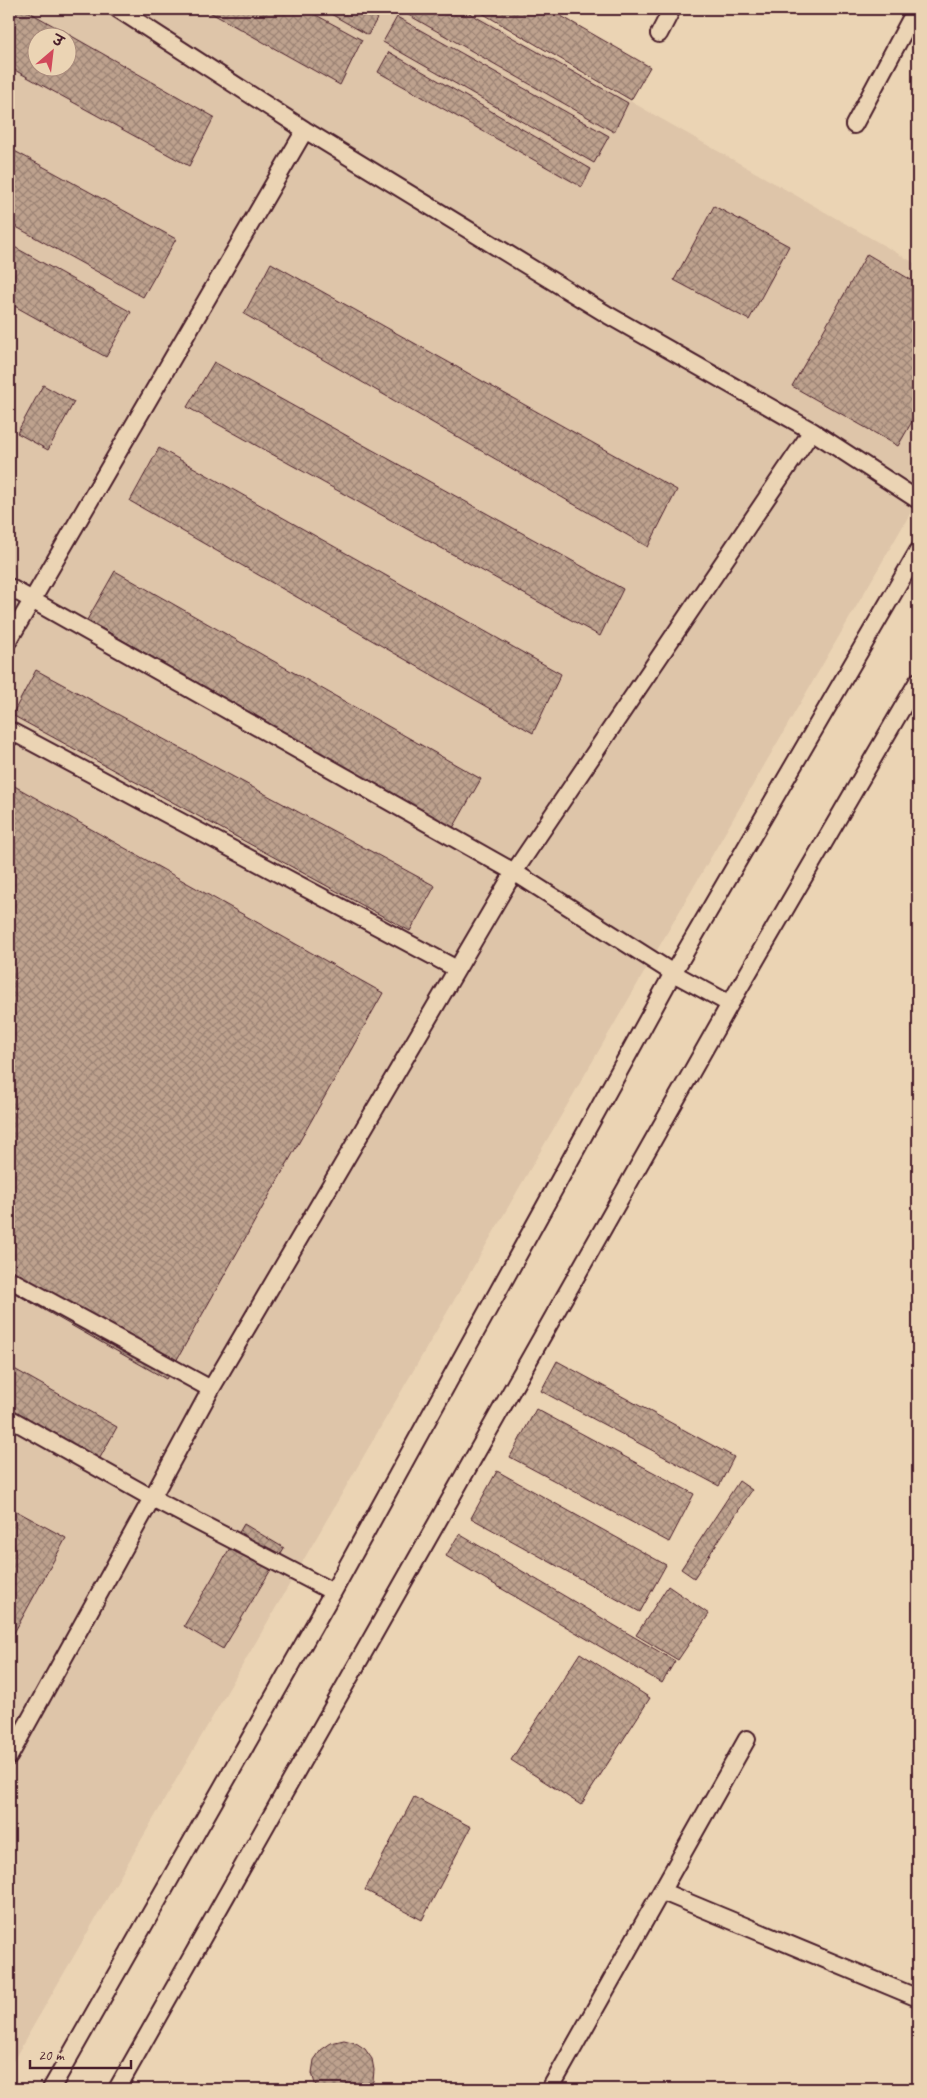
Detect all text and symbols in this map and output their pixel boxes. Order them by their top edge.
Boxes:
north arrow [28,28,78,78]
text: उ [48,30,67,51]
scale bar [30,2038,131,2070]
text: 20 m [38,2046,65,2065]

